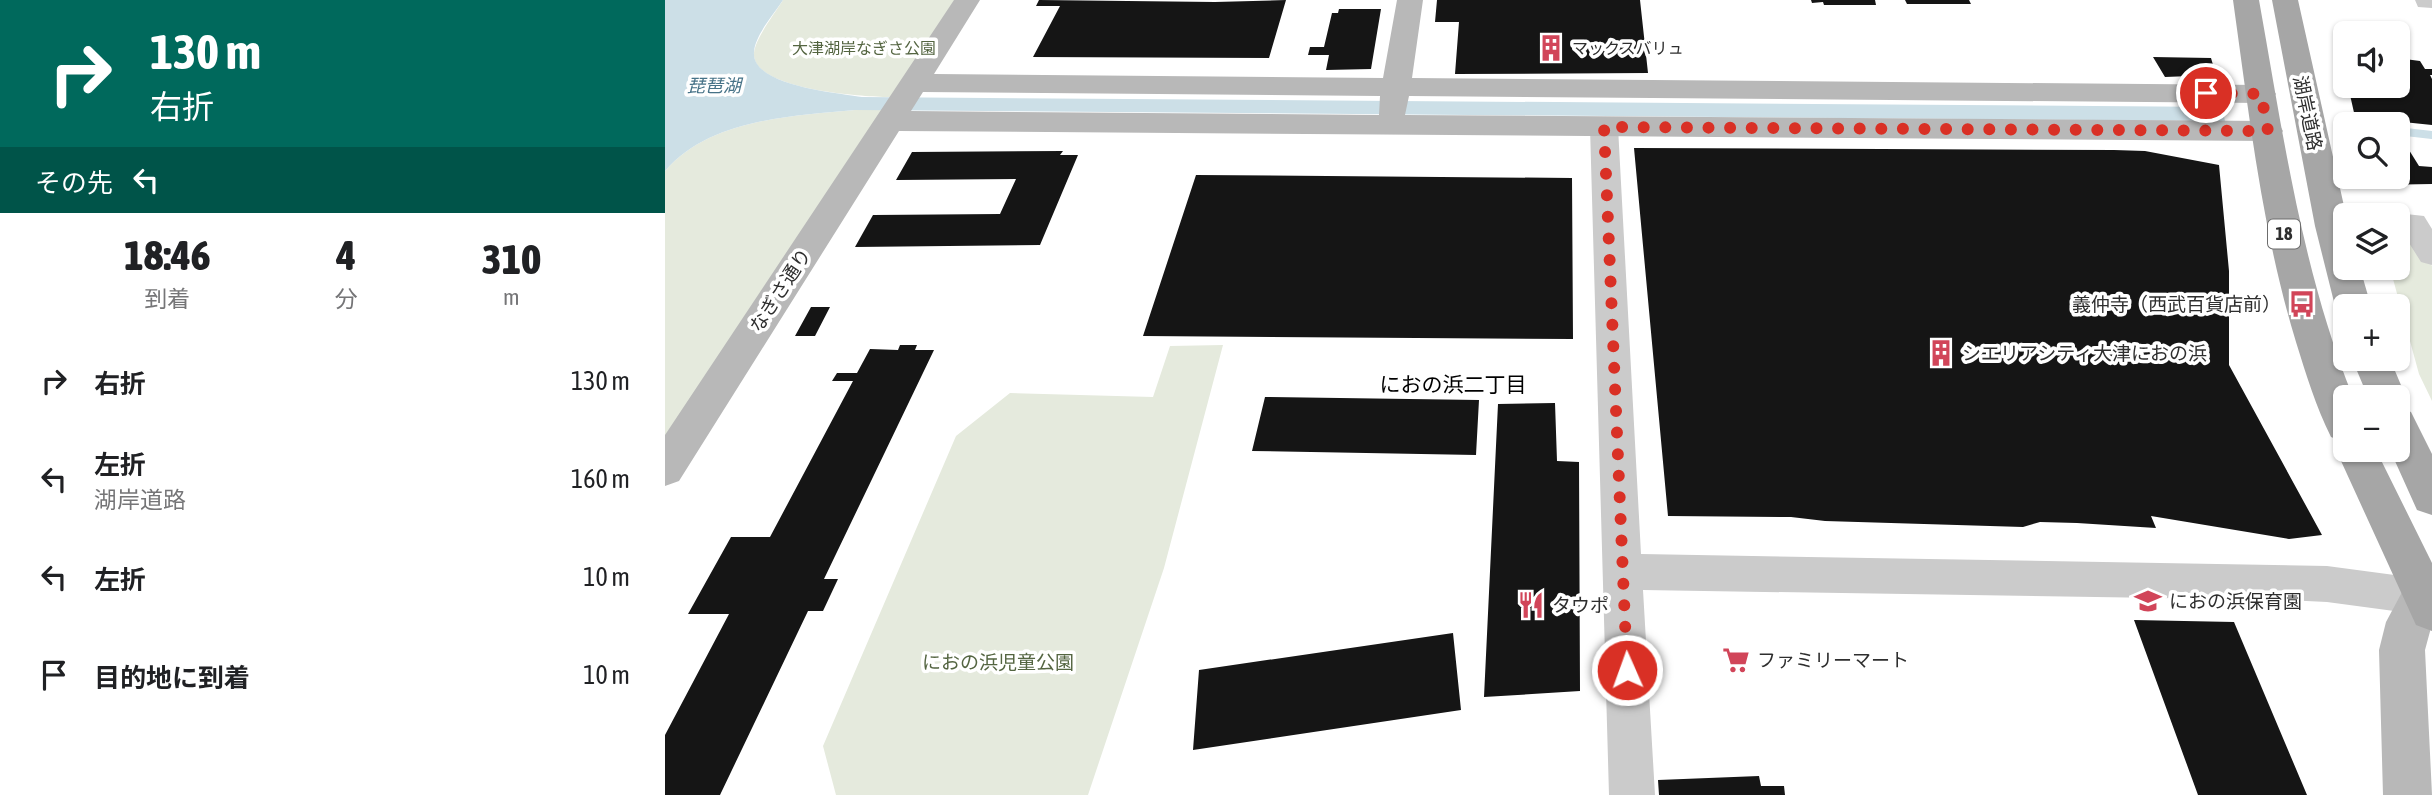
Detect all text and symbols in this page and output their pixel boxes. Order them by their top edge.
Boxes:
map controls [2333,21,2410,462]
button: sound [2333,21,2410,98]
text: 130 m [150,23,261,79]
icon: right [35,28,126,119]
building icon: マックスバリュ [1536,33,1566,63]
park label: 大津湖岸なぎさ公園 [792,39,936,57]
place label: マックスバリュ [1572,39,1684,57]
pin [2176,63,2236,123]
icon: arrive [2187,74,2225,112]
street label: 湖岸道路 [2289,74,2327,152]
water label: 琵琶湖 [687,75,744,96]
text: 右折 [150,88,214,125]
button: search [2333,112,2410,189]
icon: left [127,161,165,199]
text: その先 [35,168,113,198]
button: layers [2333,203,2410,280]
road number: 18 [2268,220,2300,248]
text: 18:46 [124,231,211,279]
text: 4 [336,231,356,279]
text: 310 [482,235,541,283]
street label: なぎさ通り [745,244,815,336]
text: m [503,284,520,310]
text: 到着 [144,286,190,312]
text: 分 [335,286,358,312]
bus stop icon: 義仲寺（西武百貨店前） [2287,289,2317,319]
place label: 義仲寺（西武百貨店前） [2072,293,2281,315]
button: + [2333,294,2410,371]
building icon: シエリアシティ大津におの浜 [1926,338,1956,368]
place label: シエリアシティ大津におの浜 [1962,342,2207,364]
icon: right [35,362,73,400]
text: 130 m [571,366,630,396]
text: 右折 [94,369,146,399]
district label: におの浜二丁目 [1380,372,1527,396]
button: − [2333,385,2410,462]
text: 左折 [94,450,146,480]
icon: left [35,460,73,498]
text: 160 m [571,464,630,494]
text: 湖岸道路 [94,487,186,513]
icon: left [35,558,73,596]
text: 10 m [583,562,630,592]
text: 左折 [94,565,146,595]
school or university icon: におの浜保育園 [2133,586,2163,616]
restaurant icon: タウポ [1516,590,1546,620]
place label: におの浜保育園 [2169,590,2302,612]
place label: タウポ [1552,594,1609,616]
position arrow [1590,633,1664,707]
supermarket icon: ファミリーマート [1721,645,1751,675]
place label: ファミリーマート [1757,649,1909,671]
park label: におの浜児童公園 [922,651,1074,673]
icon: arrive [35,656,73,694]
text: 10 m [583,660,630,690]
text: 目的地に到着 [94,663,250,693]

